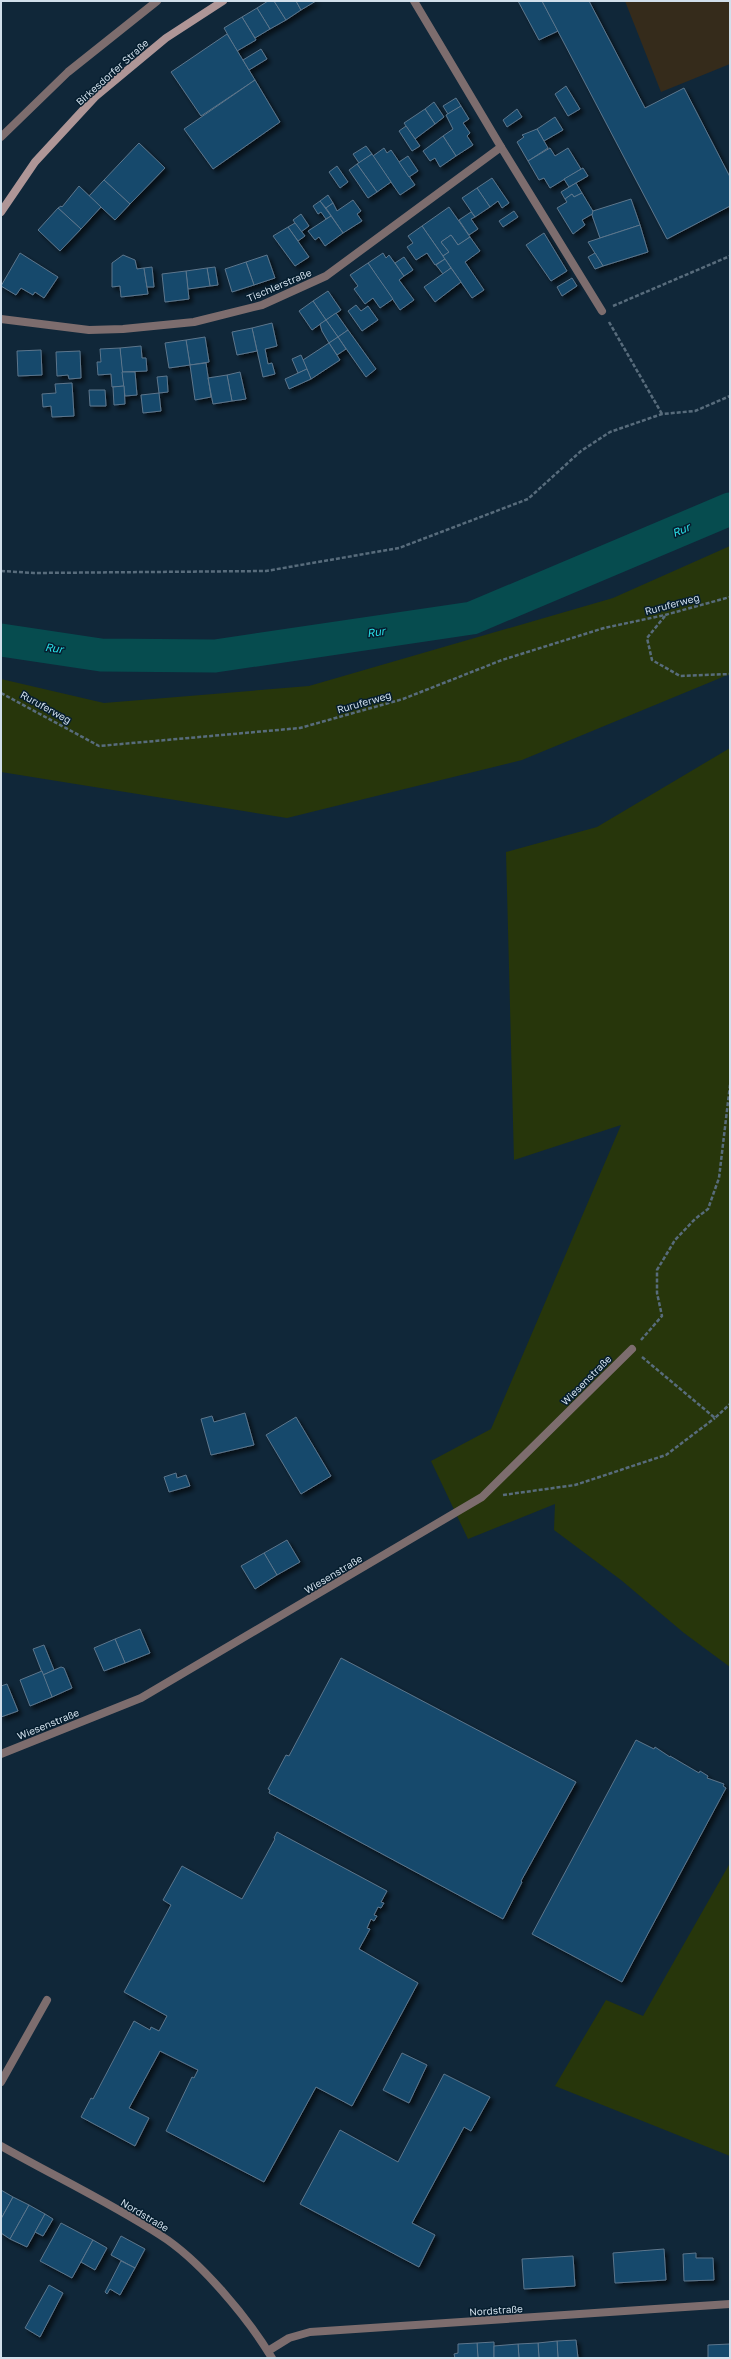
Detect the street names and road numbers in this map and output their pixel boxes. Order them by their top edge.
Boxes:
street label: Birkesdorfer Straße [73,36,151,108]
street label: Tischlerstraße [245,266,313,304]
street label: Ruruferweg [643,591,701,617]
street label: Ruruferweg [19,688,73,726]
street label: Ruruferweg [335,689,393,715]
street label: Wiesenstraße [559,1352,614,1407]
street label: Wiesenstraße [302,1552,364,1596]
street label: Wiesenstraße [15,1706,81,1742]
street label: Nordstraße [119,2196,171,2234]
street label: Nordstraße [469,2302,523,2318]

